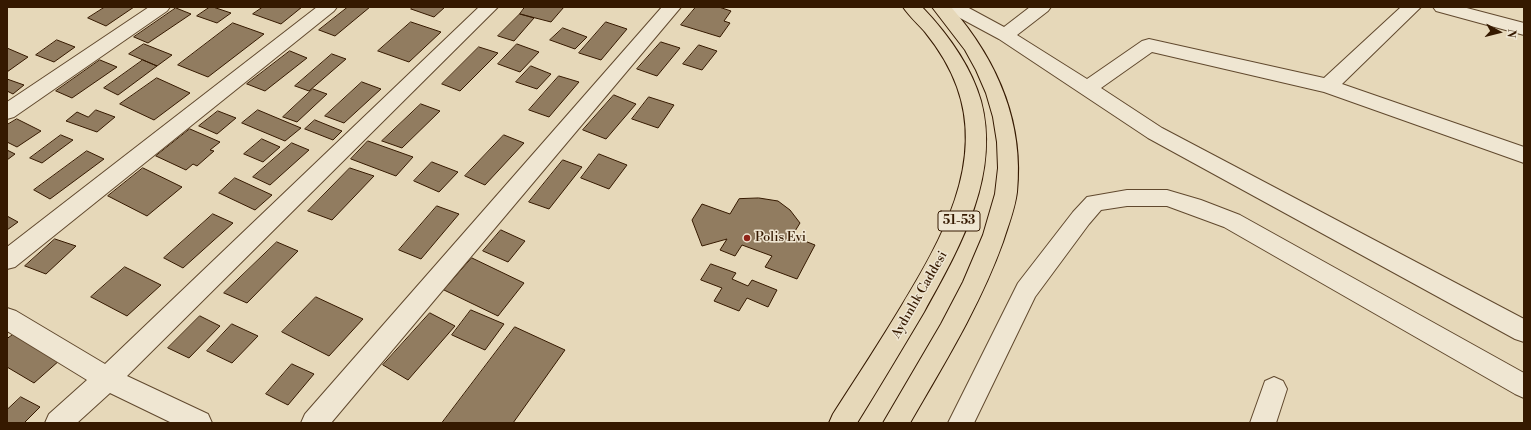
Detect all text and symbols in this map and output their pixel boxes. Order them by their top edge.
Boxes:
north arrow [1479,12,1519,52]
text: N [1503,28,1518,39]
road number: 51-53 [938,211,980,231]
place label: Polis Evi [755,230,806,246]
marker: Polis Evi [742,233,752,243]
street label: Aydınlık Caddesi [889,249,951,341]

